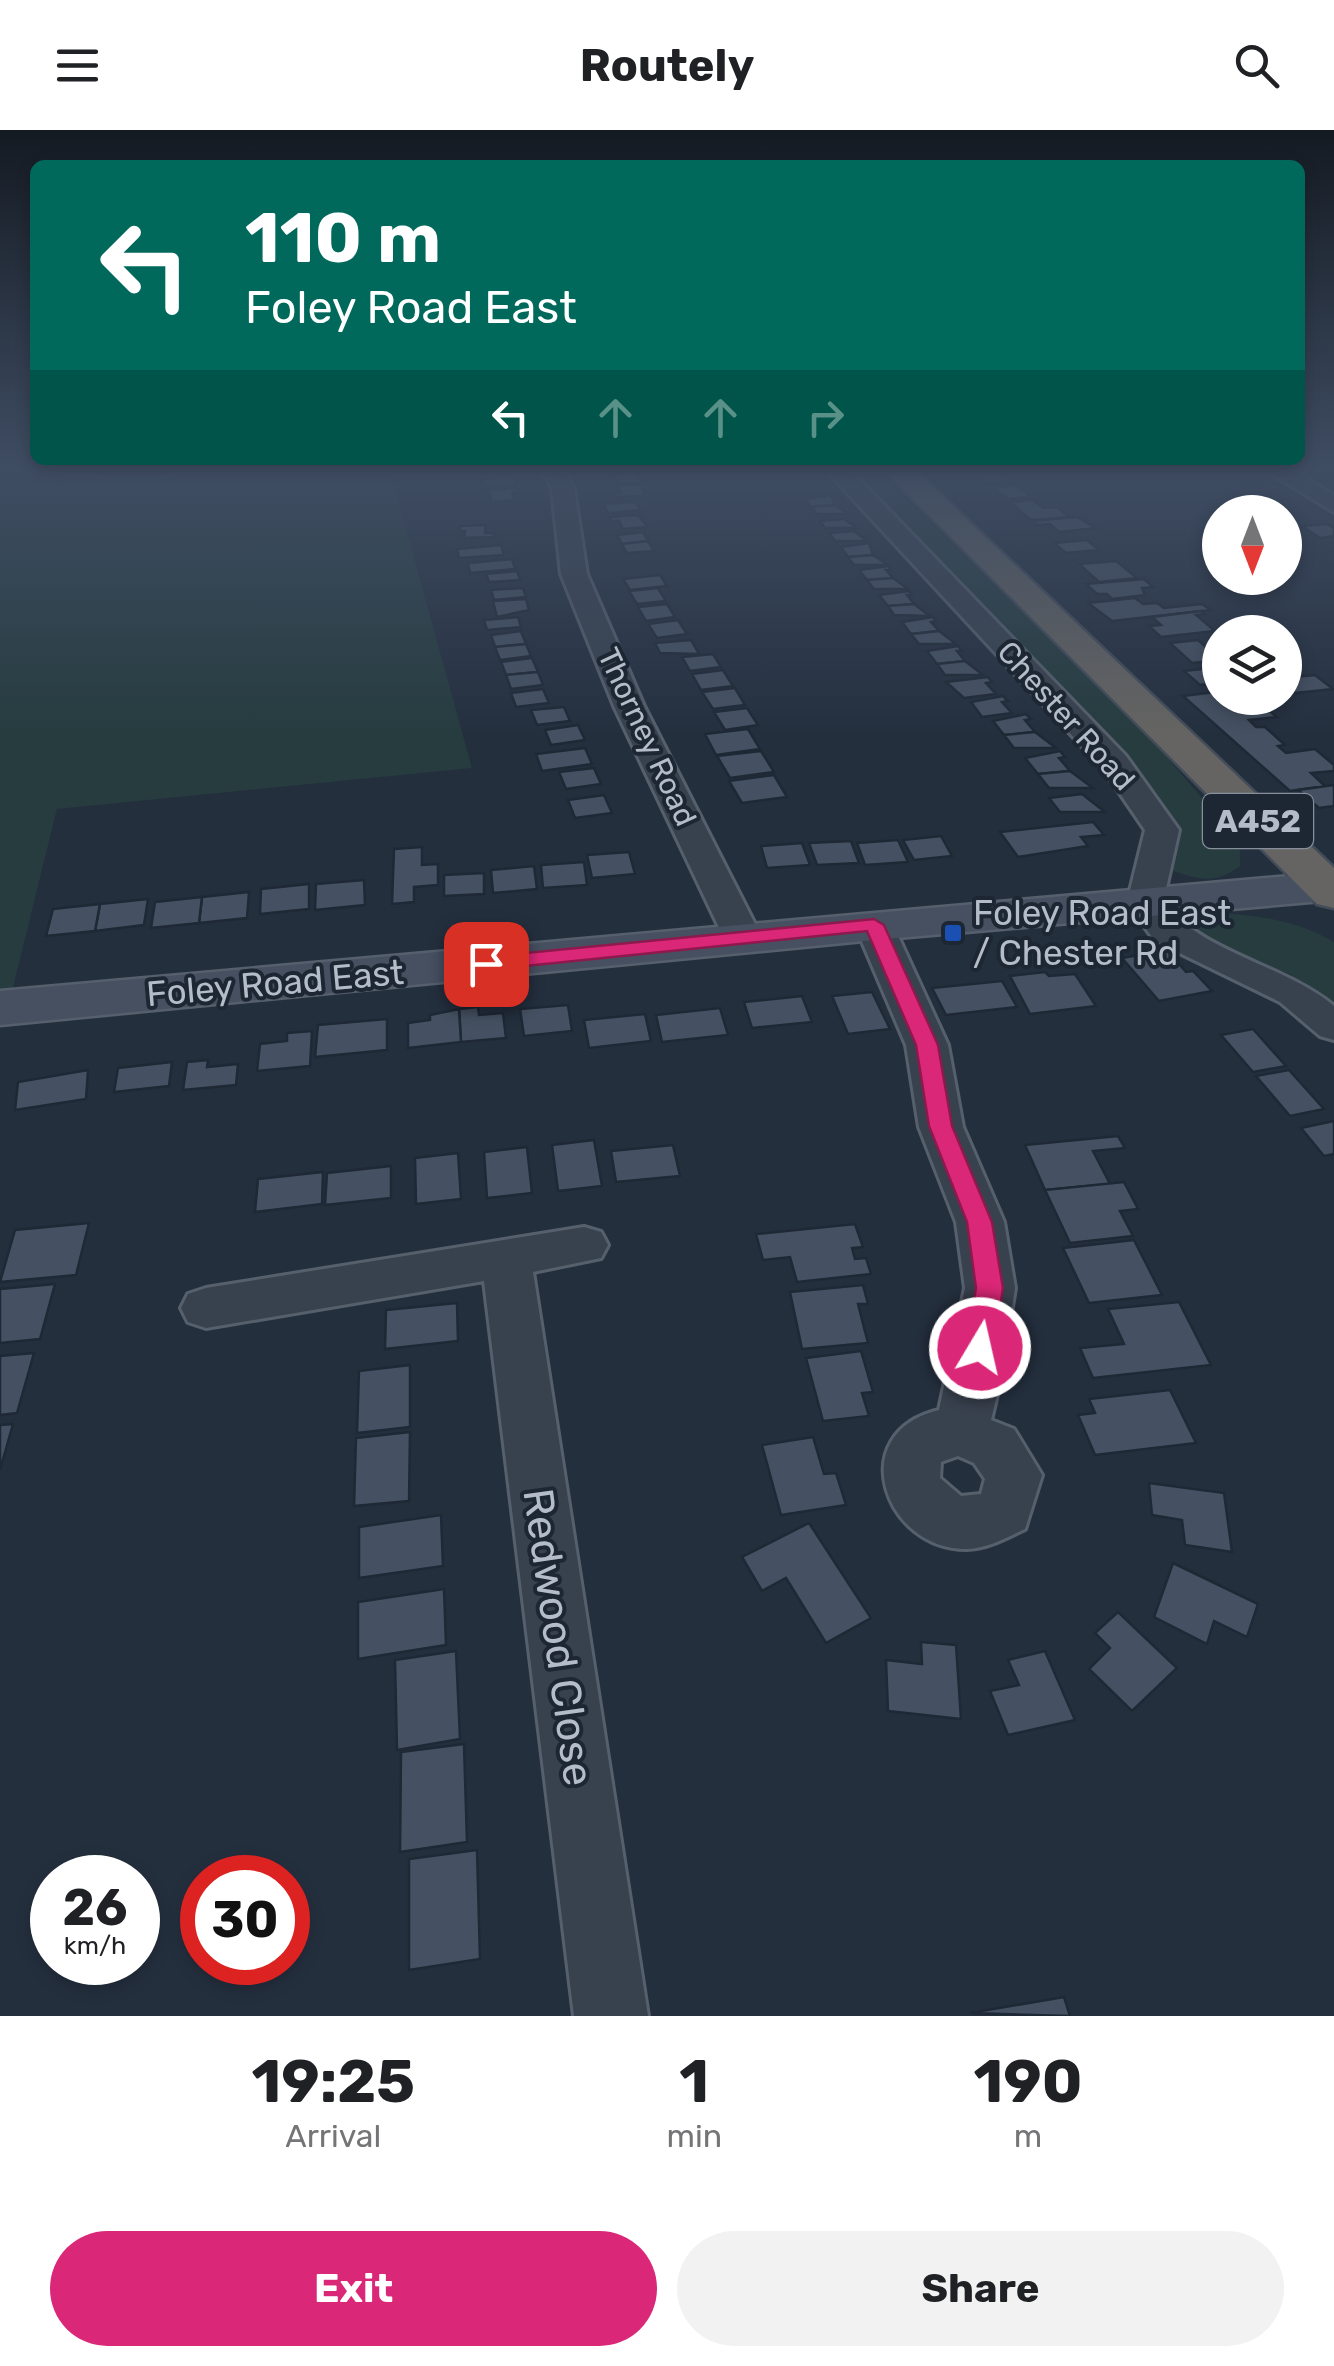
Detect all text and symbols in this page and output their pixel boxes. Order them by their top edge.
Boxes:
icon: menu [50,38,105,93]
icon: search [1229,38,1284,93]
text: Routely [580,39,754,92]
text: 110 m [245,197,441,280]
icon: left [80,200,210,330]
text: Foley Road East [245,281,577,334]
icon: left [483,390,538,445]
icon: ahead [588,390,643,445]
icon: ahead [693,390,748,445]
icon: right [798,390,853,445]
north arrow [1202,495,1302,595]
map controls [1202,495,1302,715]
button: layers [1202,615,1302,715]
street label: Chester Road [990,634,1142,798]
street label: Thorney Road [590,642,704,832]
road number: A452 [1203,794,1313,848]
place label: Foley Road East / Chester Rd [973,892,1231,974]
pin [444,922,529,1007]
marker: Foley Road East / Chester Rd [942,922,964,944]
icon: arrive [459,937,514,992]
street label: Foley Road East [145,951,405,1015]
position arrow [928,1296,1032,1400]
street label: Redwood Close [512,1485,604,1789]
speed limit sign: 30 [180,1855,310,1985]
text: 26 [62,1878,128,1938]
text: km/h [64,1931,126,1960]
text: 19:25 [251,2046,415,2117]
text: 1 [679,2046,709,2117]
text: 190 [973,2046,1083,2117]
text: Arrival [285,2117,381,2155]
text: min [666,2117,722,2155]
text: m [1014,2117,1042,2155]
button: Exit [50,2231,657,2346]
button: Share [677,2231,1284,2346]

